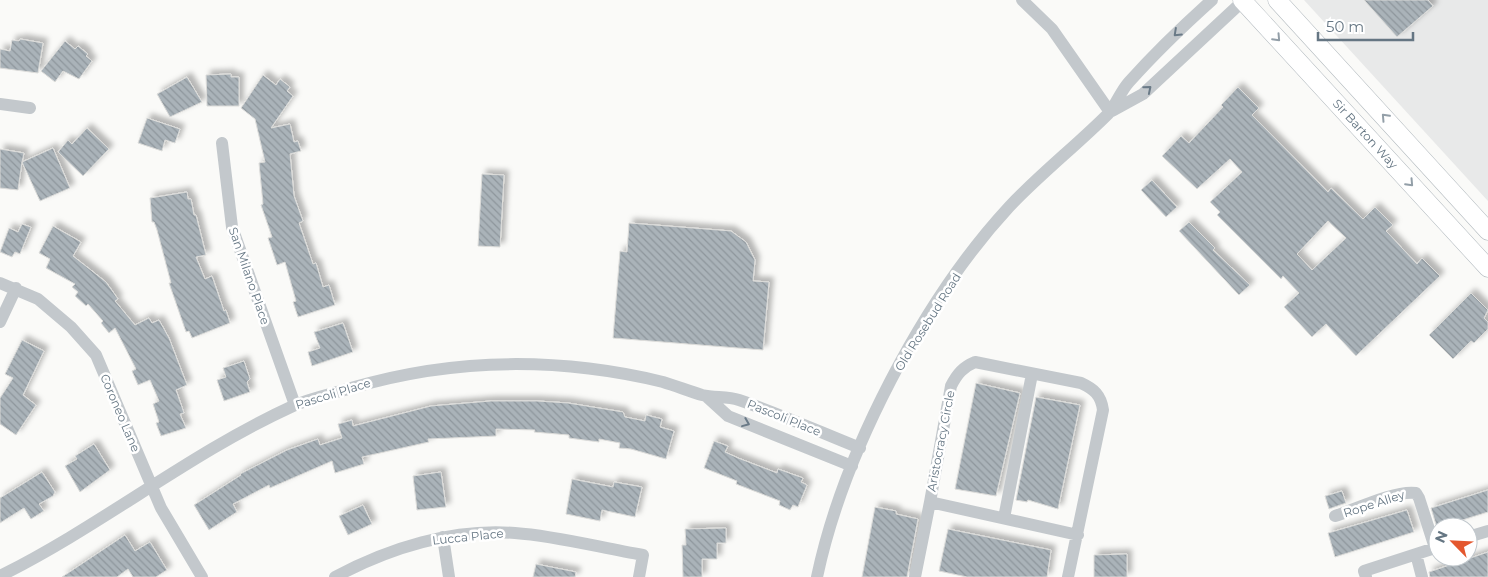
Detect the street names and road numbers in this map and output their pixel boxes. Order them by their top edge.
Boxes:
street label: Sir Barton Way [1330,96,1401,172]
street label: San Milano Place [226,225,273,327]
street label: Old Rosebud Road [891,270,964,374]
street label: Coroneo Lane [97,371,144,454]
street label: Pascoli Place [293,375,372,412]
street label: Aristocracy Circle [923,389,958,493]
street label: Pascoli Place [745,396,823,439]
street label: Rope Alley [1341,486,1407,520]
street label: Lucca Place [432,525,504,548]

